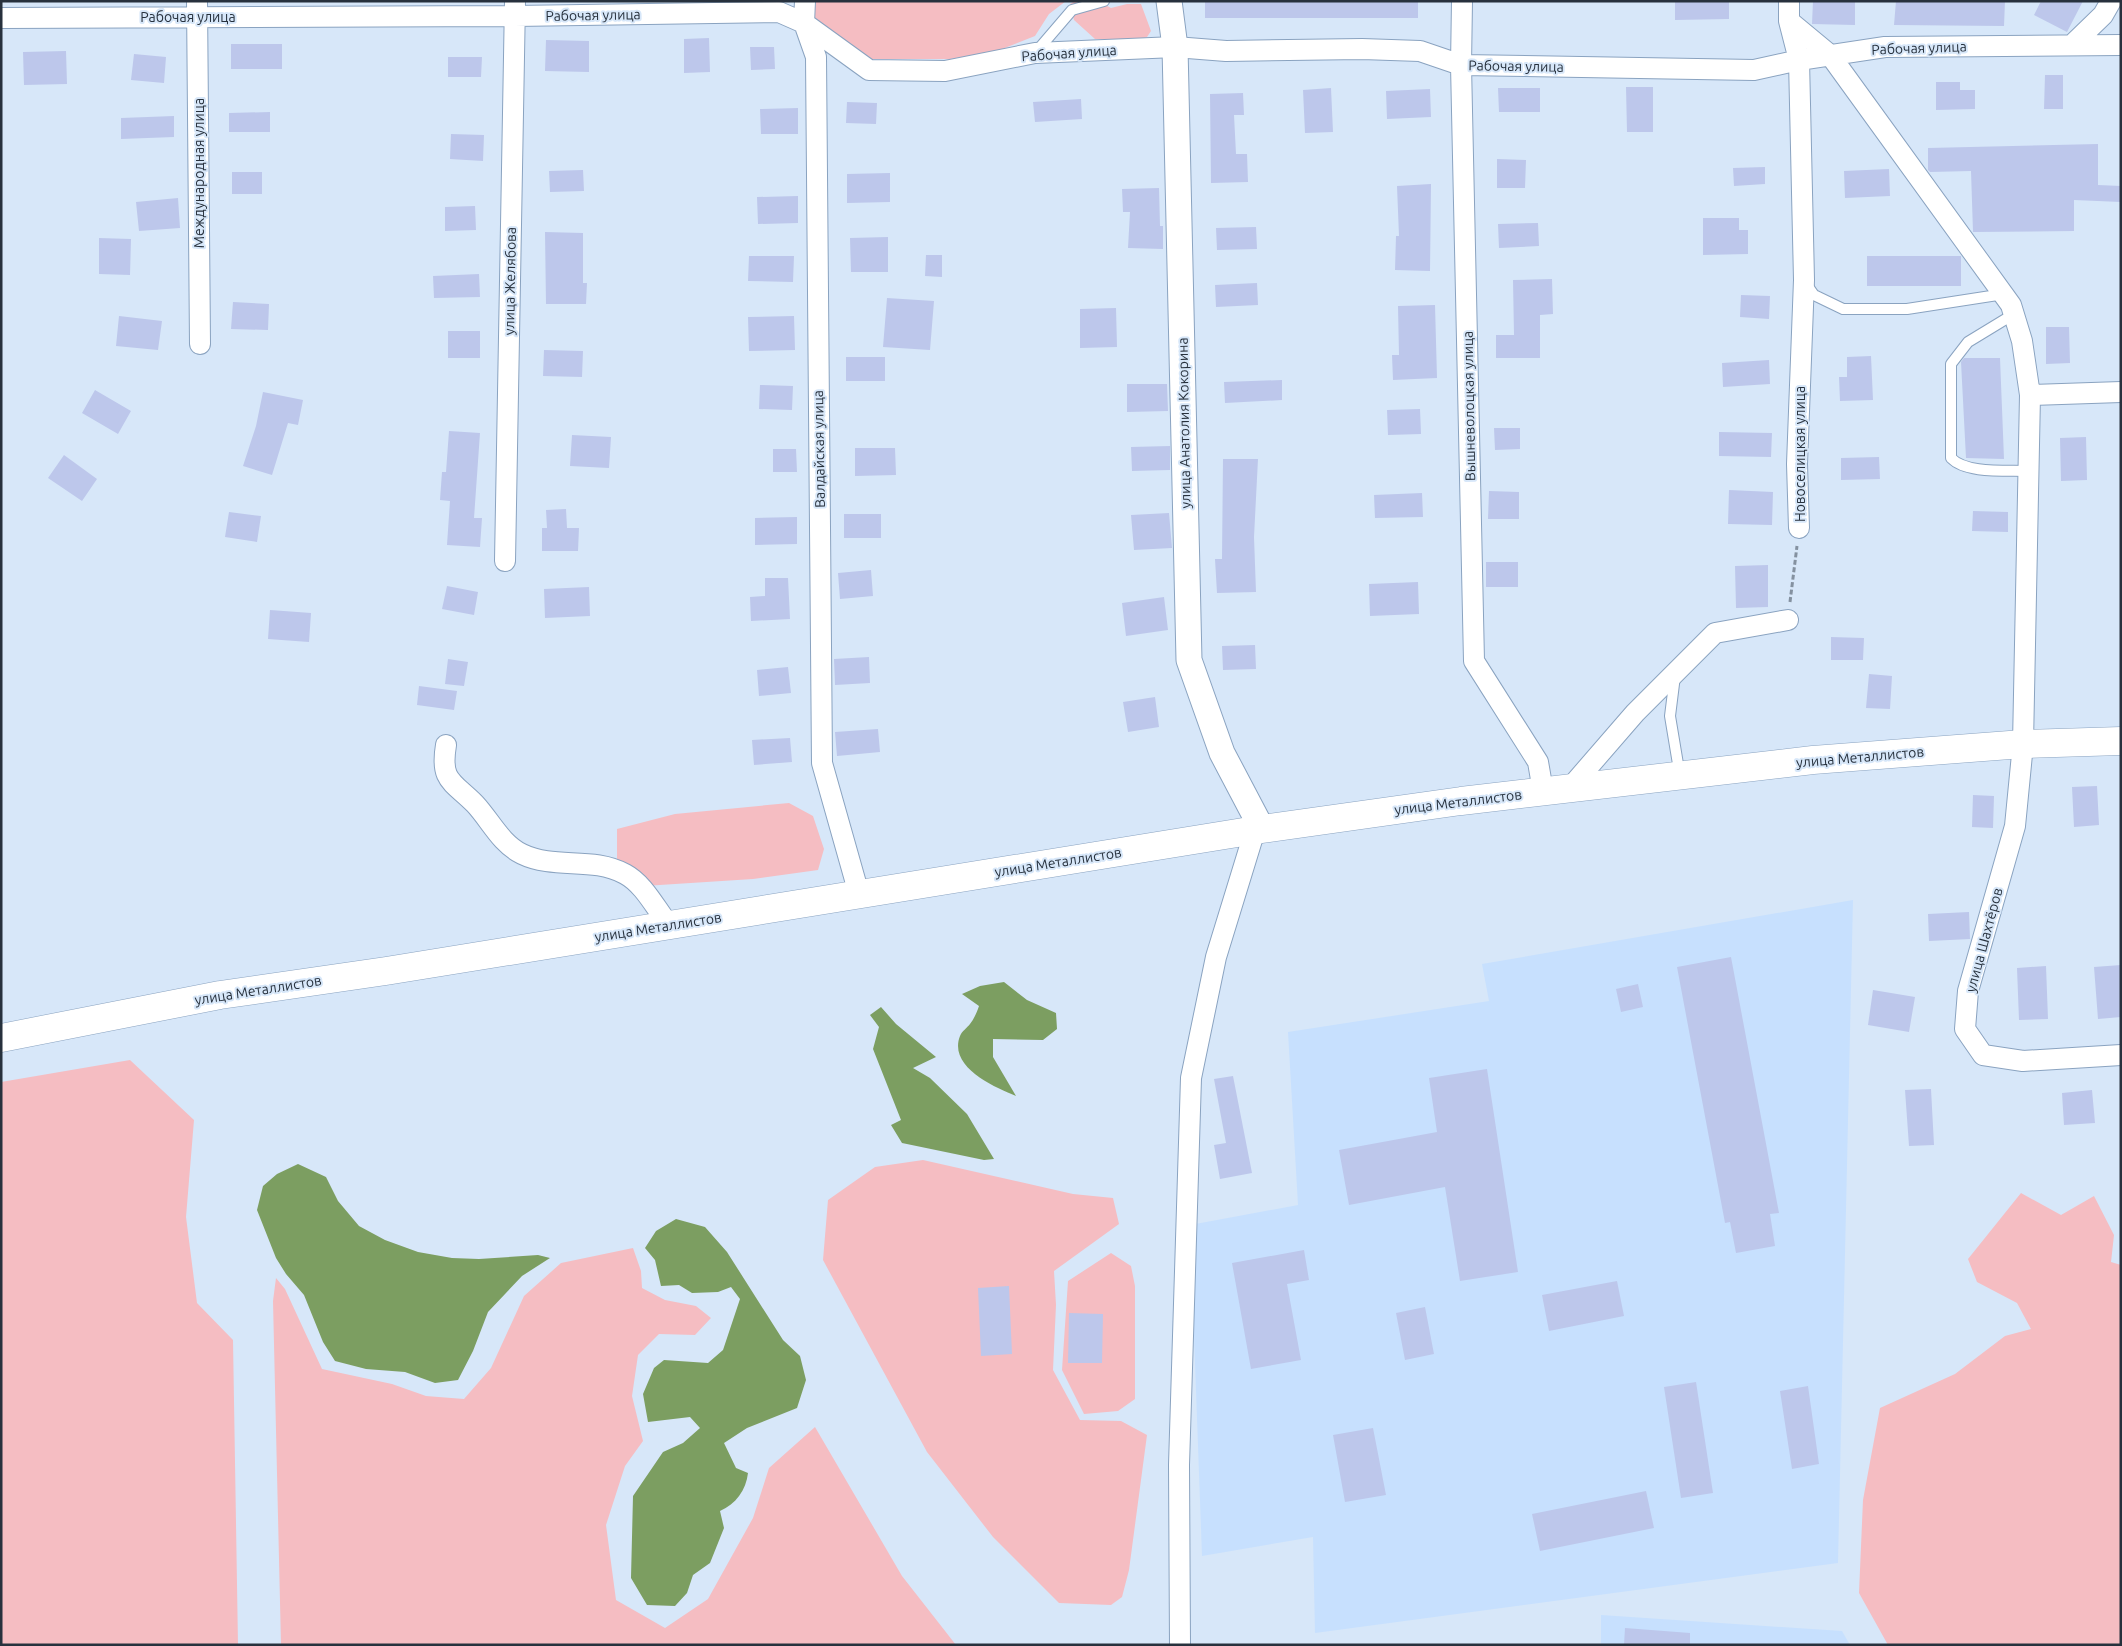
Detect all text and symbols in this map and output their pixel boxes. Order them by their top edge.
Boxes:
street label: Рабочая улица [545,6,641,24]
street label: Рабочая улица [140,9,236,25]
street label: Рабочая улица [1871,38,1967,58]
street label: Рабочая улица [1021,42,1117,64]
street label: Рабочая улица [1468,57,1564,75]
street label: Международная улица [191,98,207,248]
street label: улица Желябова [501,227,519,335]
street label: Вышневолоцкая улица [1460,331,1478,481]
street label: улица Анатолия Кокорина [1175,337,1193,509]
street label: Новоселицкая улица [1792,386,1808,522]
street label: Валдайская улица [810,390,828,508]
street label: улица Металлистов [1795,743,1925,771]
street label: улица Металлистов [1393,786,1523,818]
street label: улица Металлистов [993,844,1123,880]
street label: улица Шахтёров [1962,886,2006,994]
street label: улица Металлистов [593,909,723,945]
street label: улица Металлистов [193,972,323,1008]

